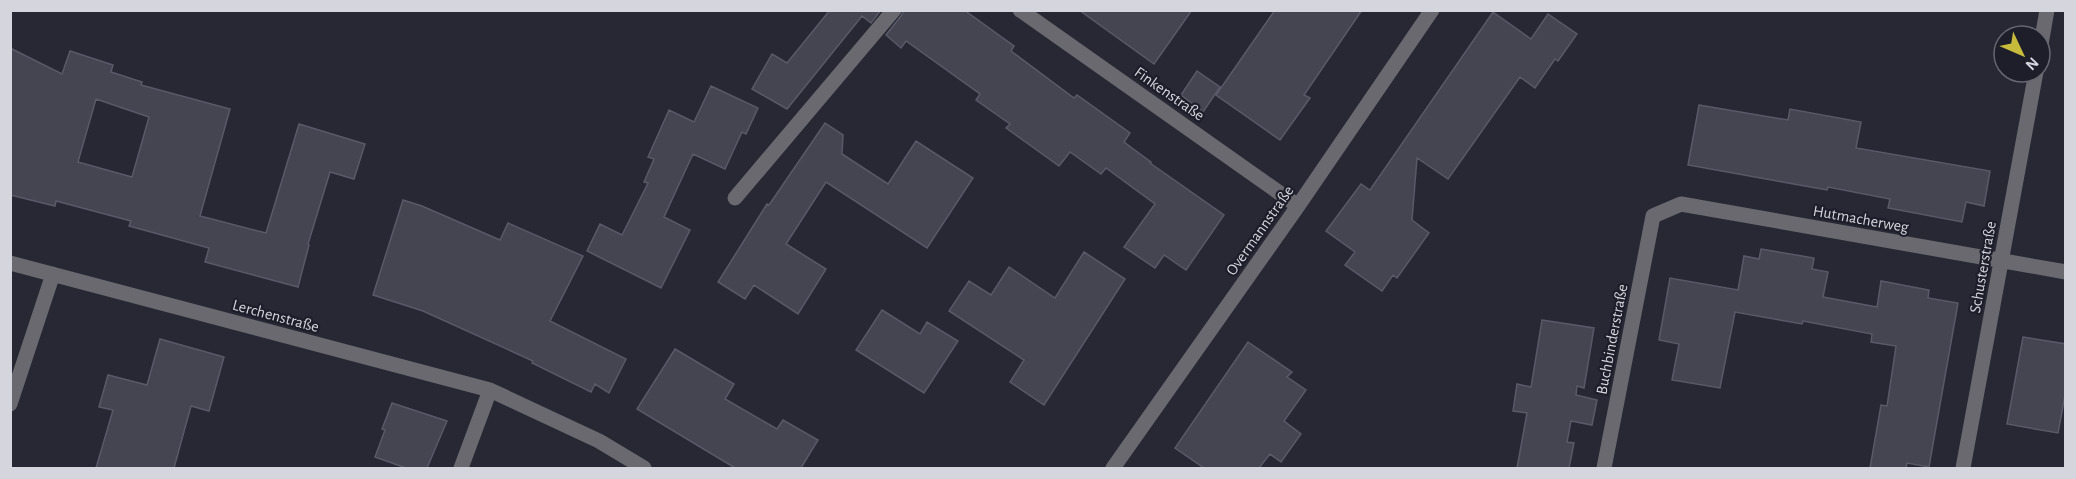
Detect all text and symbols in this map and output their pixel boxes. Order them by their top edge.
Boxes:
north arrow [1992,24,2052,84]
text: N [2022,54,2042,73]
street label: Finkenstraße [1131,64,1207,124]
street label: Overmannstraße [1223,183,1297,278]
street label: Hutmacherweg [1812,203,1910,235]
street label: Schusterstraße [1967,220,1999,314]
street label: Buchbinderstraße [1593,283,1631,396]
street label: Lerchenstraße [231,297,321,335]

